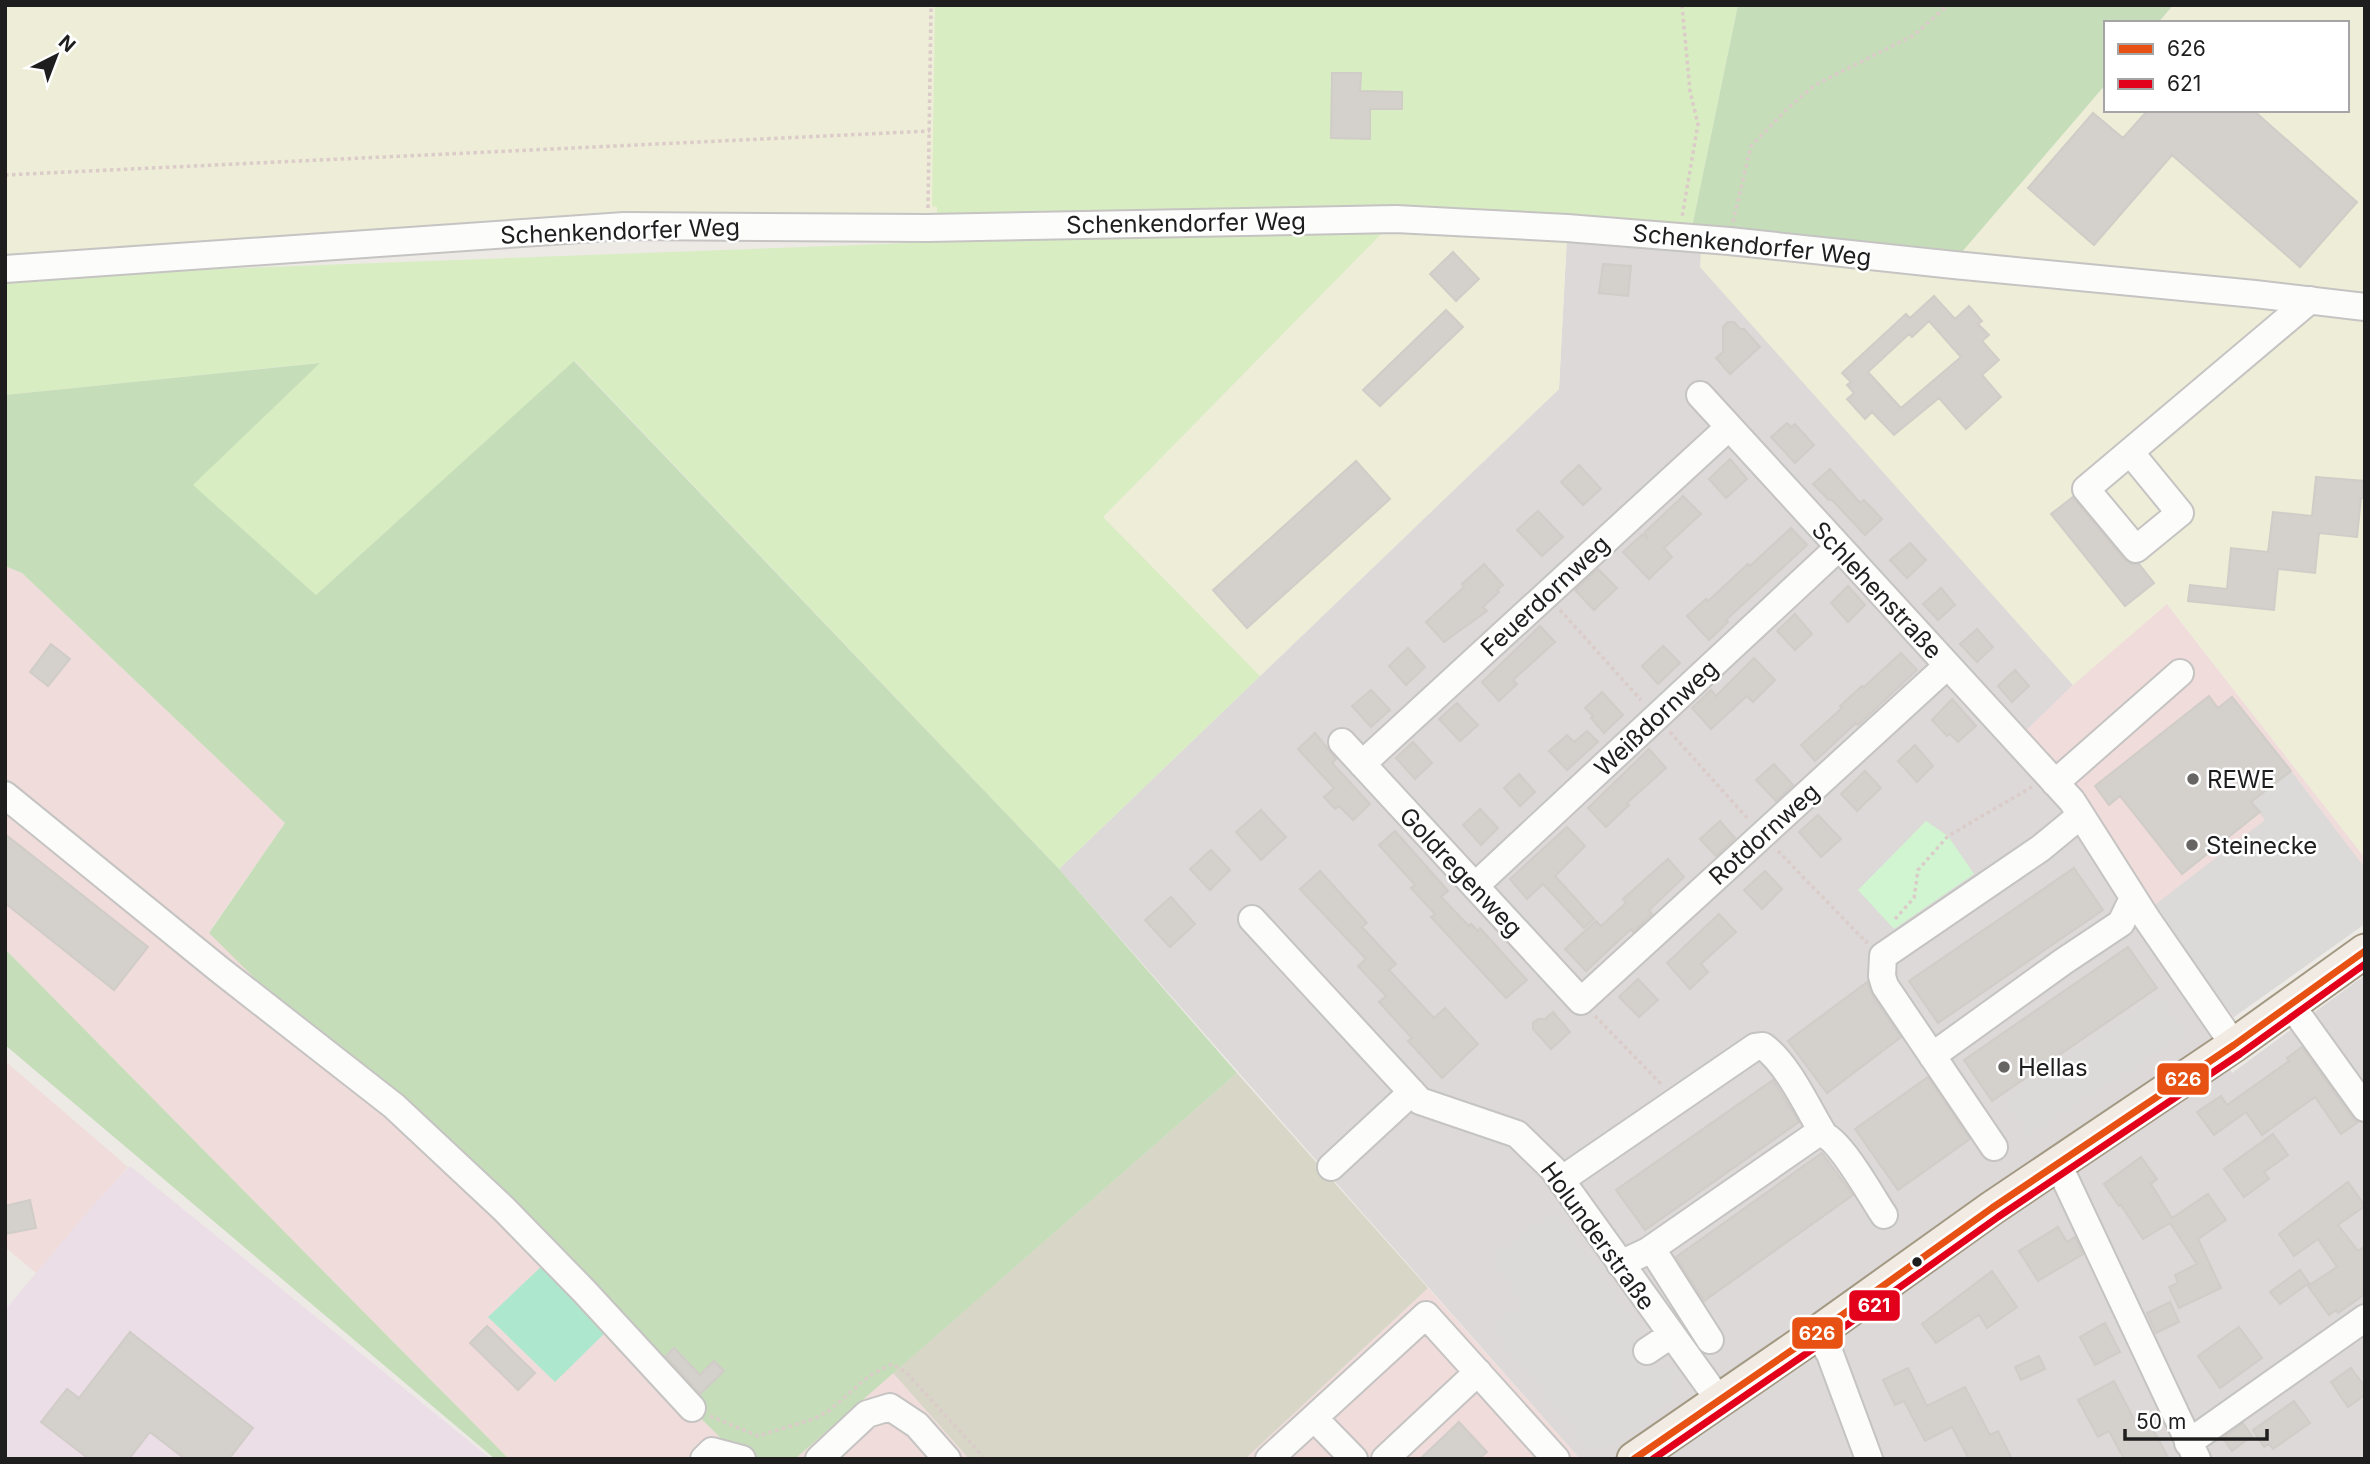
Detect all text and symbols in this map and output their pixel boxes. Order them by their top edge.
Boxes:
north arrow [21,21,91,91]
legend [2104,21,2349,112]
text: N [54,30,80,57]
text: 626 [2167,36,2206,61]
text: 621 [2167,71,2201,96]
street label: Schenkendorfer Weg [1066,206,1306,240]
street label: Schenkendorfer Weg [500,212,740,250]
street label: Schenkendorfer Weg [1631,218,1873,272]
street label: Schlehenstraße [1806,515,1948,665]
street label: Feuerdornweg [1475,529,1615,663]
street label: Weißdornweg [1588,654,1724,782]
place label: REWE [2207,765,2275,794]
marker: REWE [2185,771,2201,787]
street label: Rotdornweg [1703,777,1825,891]
street label: Goldregenweg [1394,801,1528,943]
place label: Steinecke [2206,831,2317,860]
marker: Steinecke [2184,837,2200,853]
place label: Hellas [2018,1053,2088,1082]
marker: Hellas [1996,1059,2012,1075]
line badge: 626 [2156,1062,2210,1096]
text: 626 [2165,1068,2201,1091]
street label: Holunderstraße [1535,1156,1661,1316]
unlabelled marker [1910,1255,1924,1269]
line badge: 621 [1848,1289,1901,1322]
text: 621 [1858,1294,1890,1317]
line badge: 626 [1791,1316,1844,1350]
text: 626 [1799,1322,1835,1345]
scale bar [2125,1398,2267,1442]
text: 50 m [2136,1409,2186,1434]

